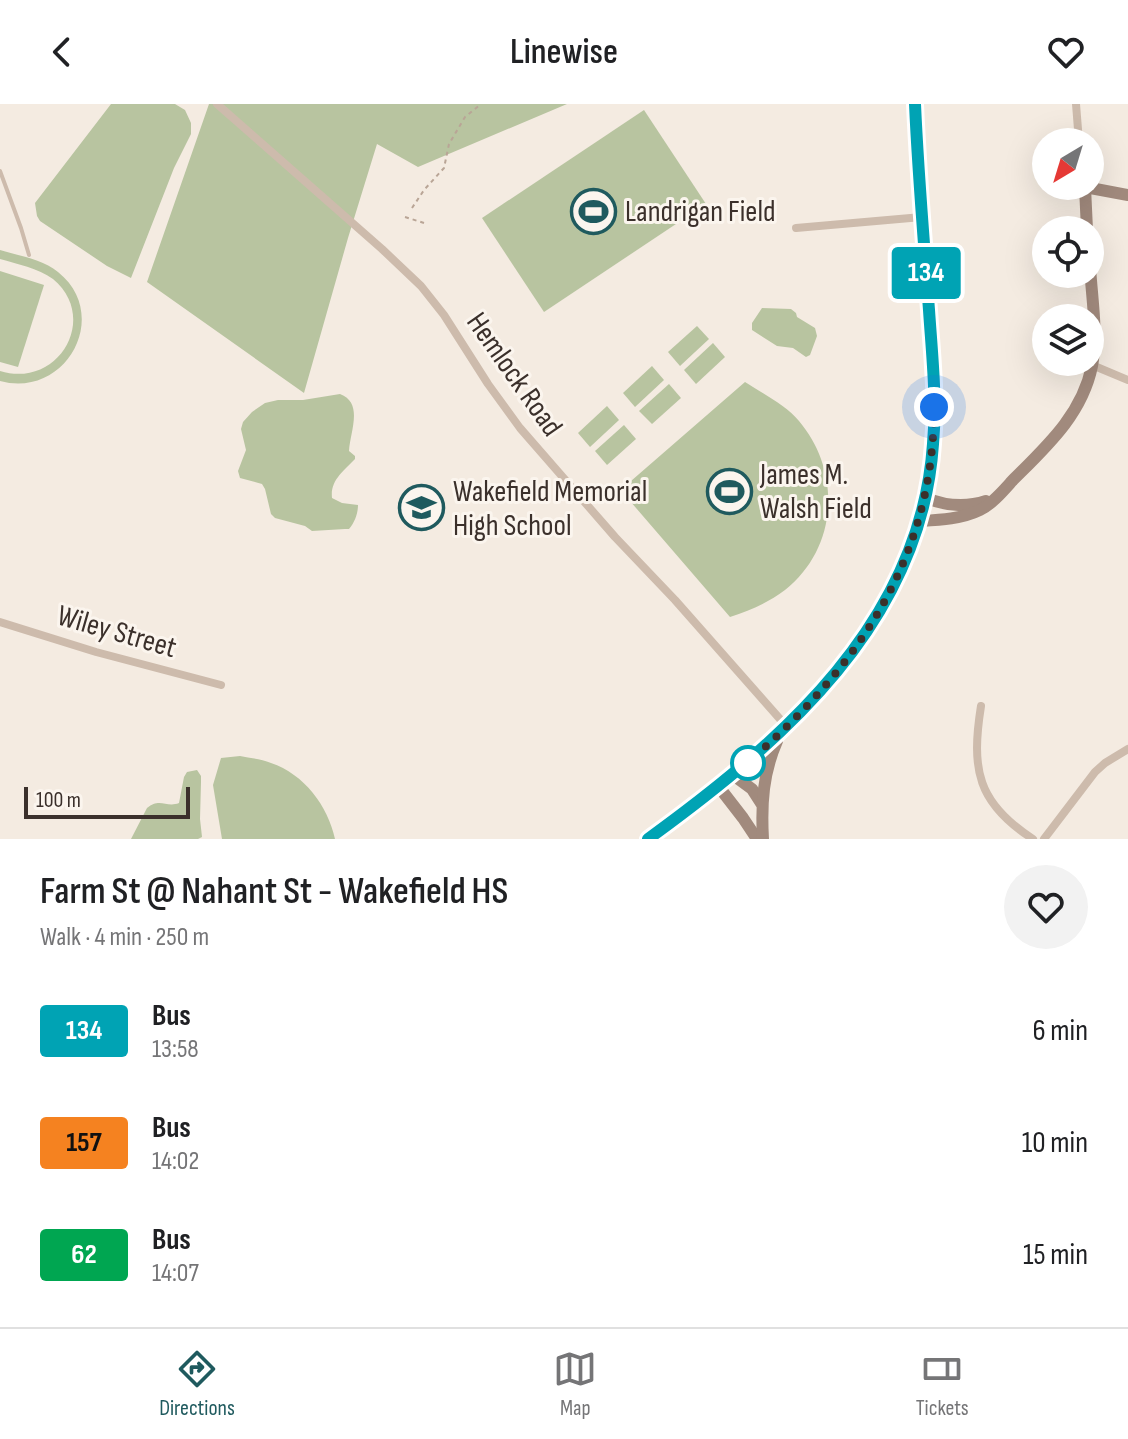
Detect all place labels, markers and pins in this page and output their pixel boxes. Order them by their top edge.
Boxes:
sports icon: Landrigan Field [570,187,618,235]
place label: Landrigan Field [625,194,775,230]
place label: James M. Walsh Field [759,457,872,527]
sports icon: James M. Walsh Field [705,467,753,515]
place label: Wakefield Memorial High School [453,474,647,544]
school or university icon: Wakefield Memorial High School [398,484,446,532]
unlabelled marker [731,746,765,780]

